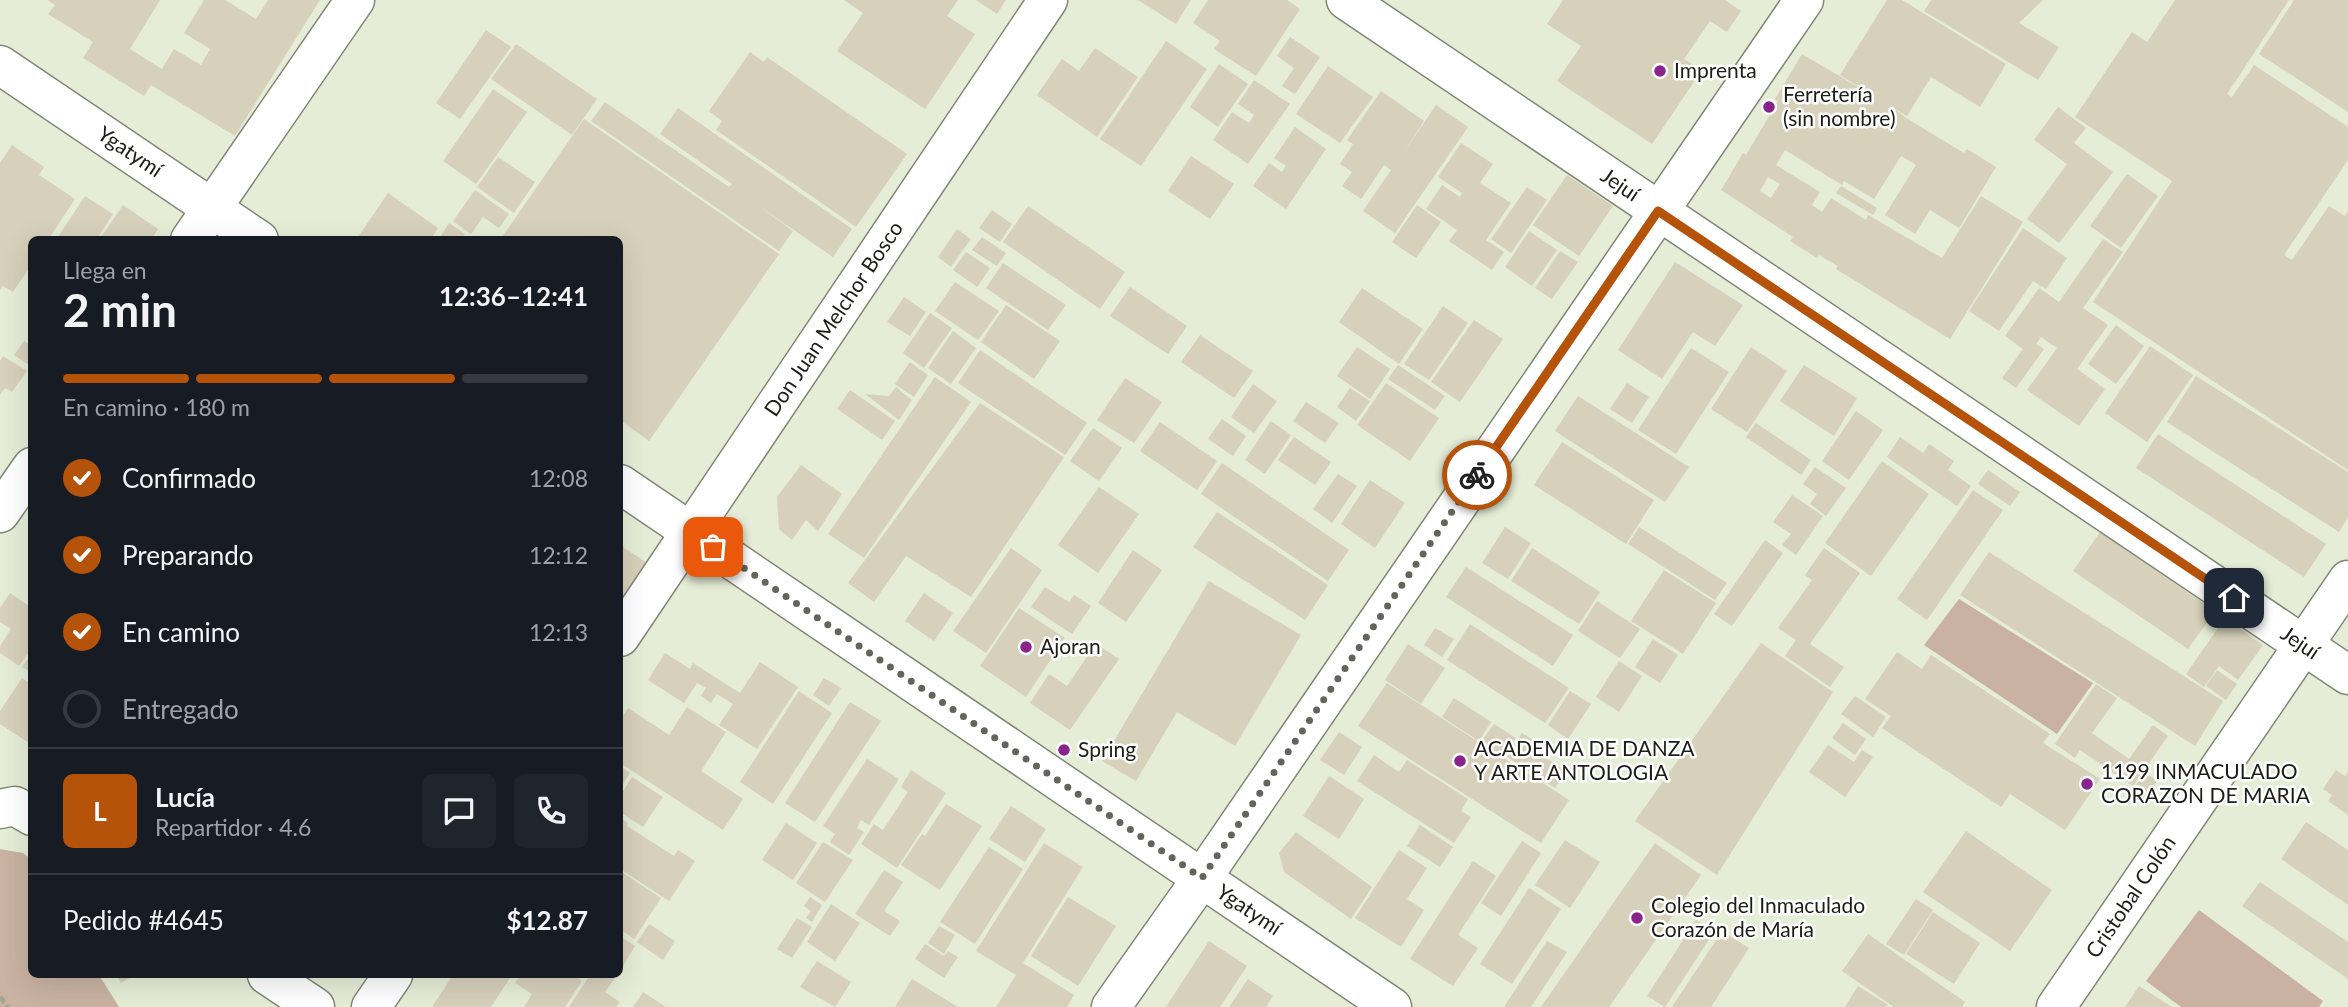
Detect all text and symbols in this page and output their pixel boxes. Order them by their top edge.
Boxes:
place label: Imprenta [1674,57,1757,82]
marker: Imprenta [1652,63,1668,79]
place label: Ferretería (sin nombre) [1783,81,1896,130]
marker: Ferretería (sin nombre) [1761,99,1777,115]
street label: Ygatymí [94,120,169,182]
street label: Jejuí [1597,162,1646,206]
street label: Don Juan Melchor Bosco [758,216,907,420]
text: Llega en [63,256,147,284]
text: 12:36–12:41 [439,280,588,312]
text: 2 min [63,282,177,337]
text: En camino · 180 m [63,393,250,421]
courier [1442,440,1512,510]
icon: bike [1458,456,1496,494]
icon: check [63,459,101,497]
text: Confirmado [122,462,256,494]
text: 12:08 [529,464,588,492]
pin [683,517,743,577]
icon: bag [694,528,732,566]
icon: check [63,536,101,574]
text: Preparando [122,539,254,571]
text: 12:12 [529,541,588,569]
pin [2204,568,2264,628]
icon: home [2215,579,2253,617]
icon: check [63,613,101,651]
text: En camino [122,616,240,648]
text: 12:13 [529,618,588,646]
street label: Jejuí [2277,620,2326,664]
place label: Ajoran [1040,633,1101,658]
marker: Ajoran [1018,639,1034,655]
text: Entregado [122,693,239,725]
place label: ACADEMIA DE DANZA Y ARTE ANTOLOGIA [1474,735,1695,784]
place label: Spring [1078,736,1136,761]
marker: Spring [1056,742,1072,758]
marker: ACADEMIA DE DANZA Y ARTE ANTOLOGIA [1452,753,1468,769]
place label: 1199 INMACULADO CORAZON DE MARIA [2101,758,2311,807]
button: chat [422,774,496,848]
button: phone [514,774,588,848]
marker: 1199 INMACULADO CORAZON DE MARIA [2079,776,2095,792]
text: Lucía [155,781,215,813]
text: L [93,795,107,827]
text: Repartidor · 4.6 [155,813,311,841]
street label: Cristobal Colón [2080,830,2180,962]
street label: Ygatymí [1213,878,1288,940]
place label: Colegio del Inmaculado Corazón de María [1651,892,1865,941]
text: Pedido #4645 [63,904,224,936]
text: $12.87 [506,904,588,936]
marker: Colegio del Inmaculado Corazón de María [1629,910,1645,926]

